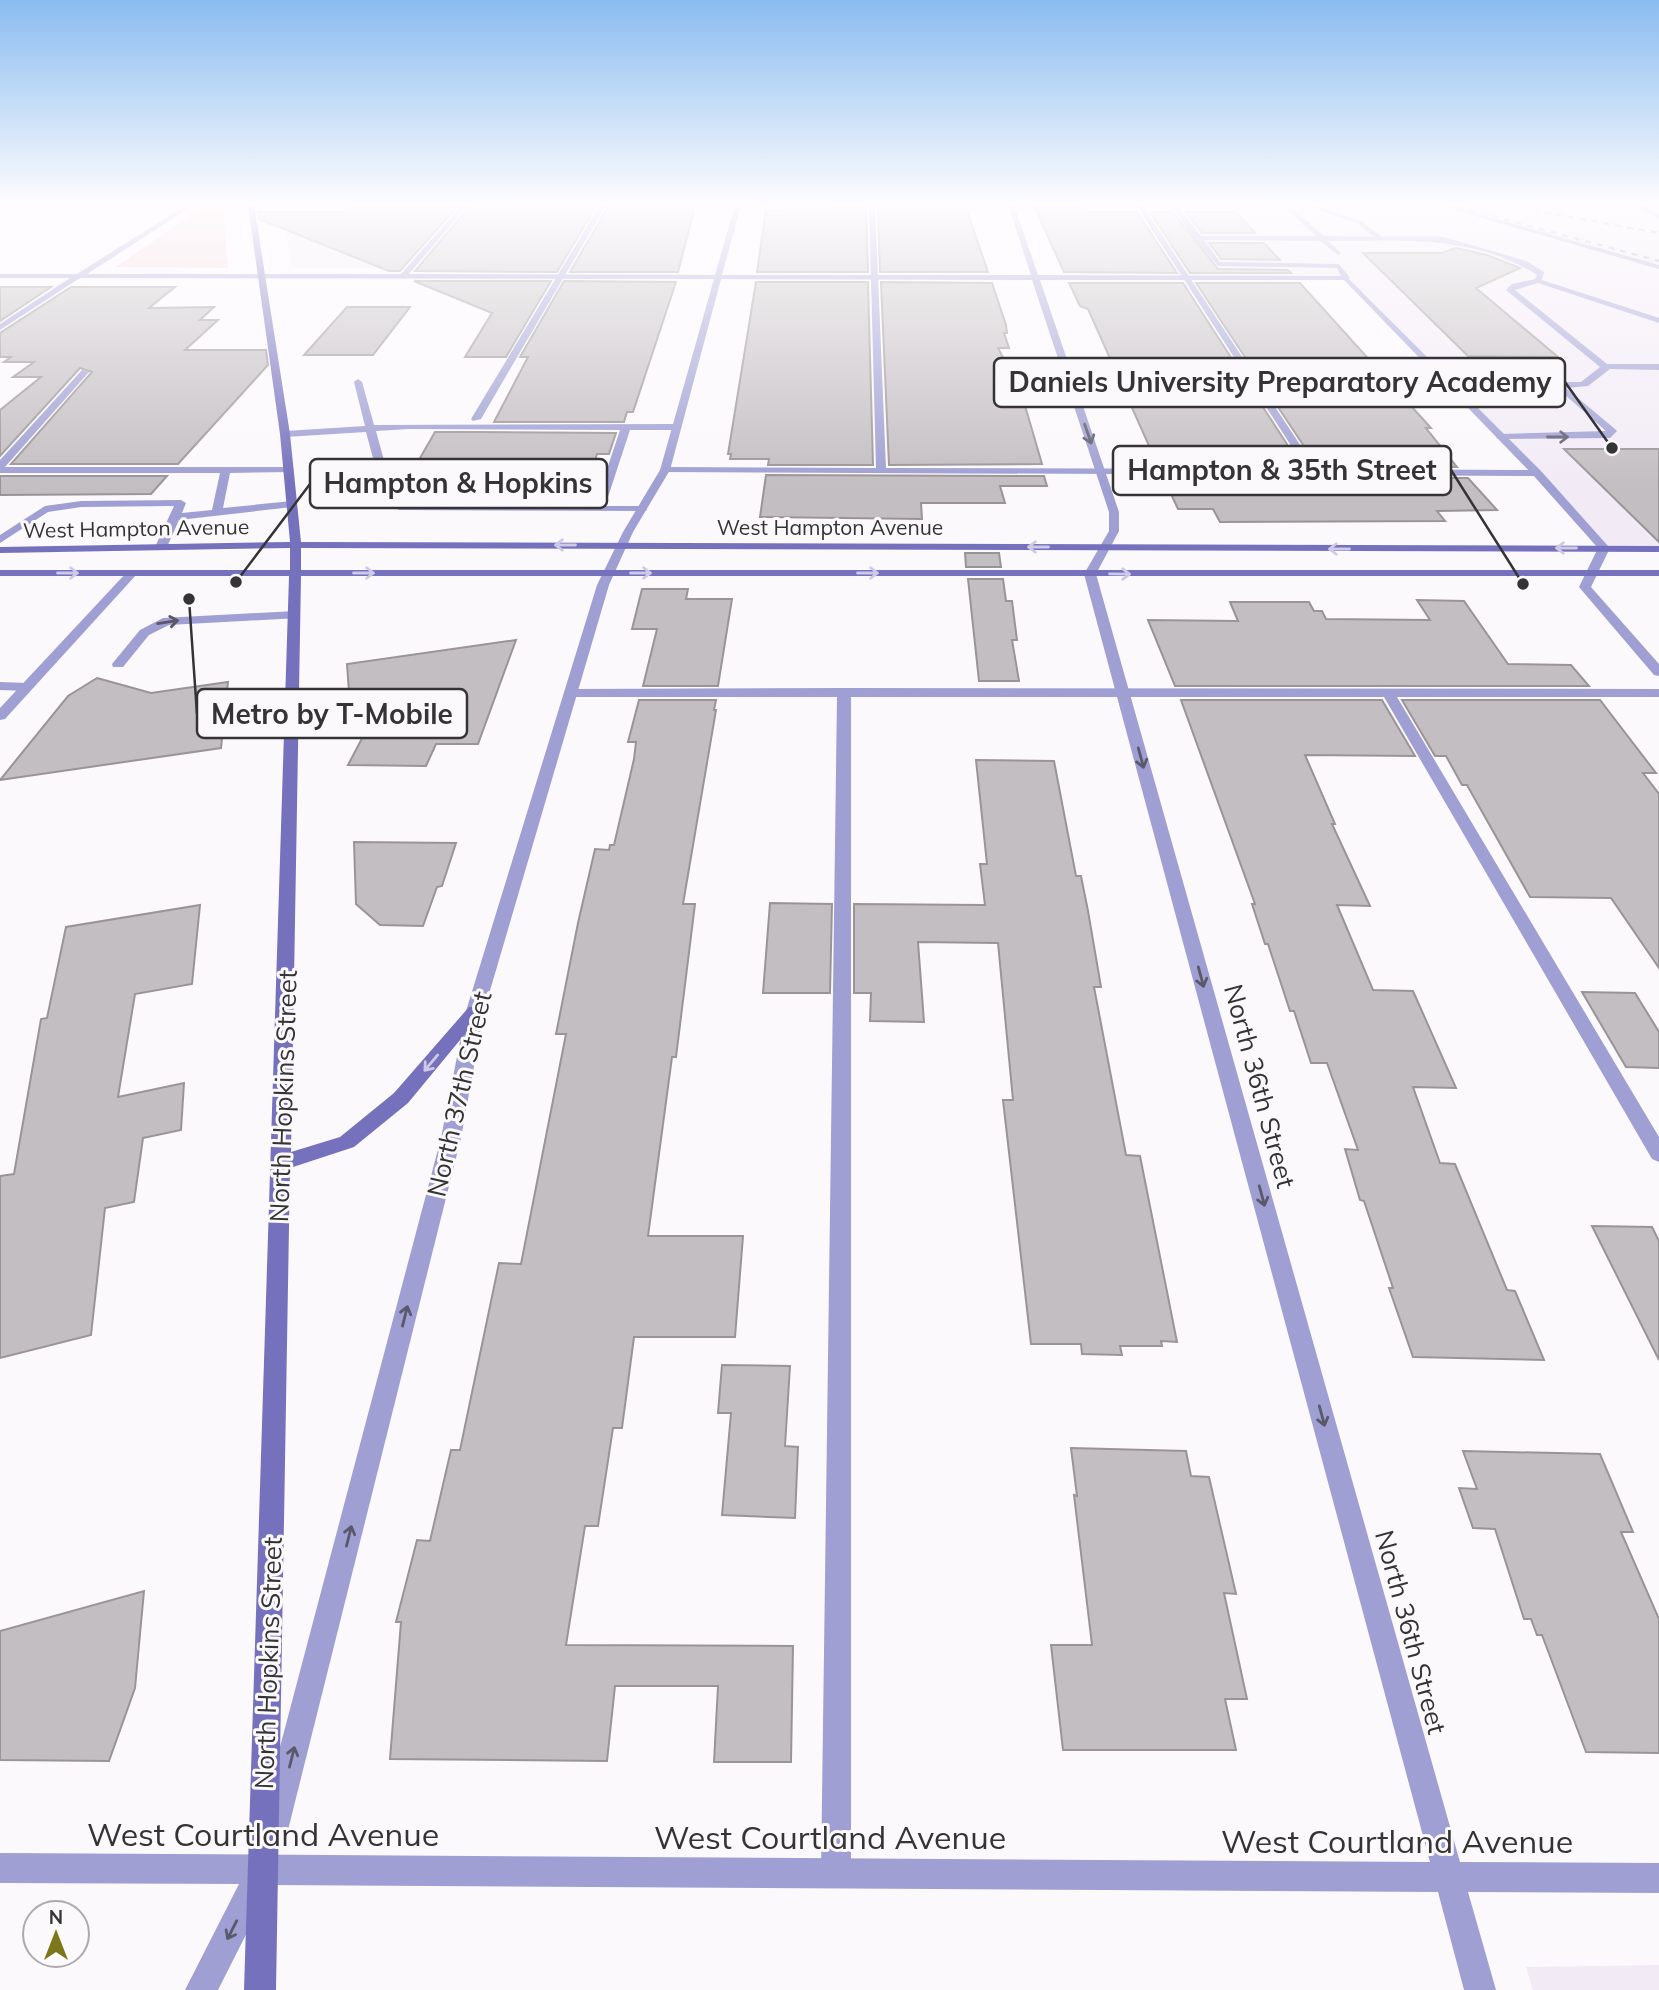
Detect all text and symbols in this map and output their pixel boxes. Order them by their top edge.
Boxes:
callout: Daniels University Preparatory Academy [994,358,1565,407]
text: Daniels University Preparatory Academy [1009,364,1552,399]
one-way arrow [1083,422,1095,444]
one-way arrow [1546,430,1569,444]
callout: Hampton & 35th Street [1113,446,1451,495]
text: Hampton & 35th Street [1127,452,1437,487]
callout: Hampton & Hopkins [310,459,607,508]
text: Hampton & Hopkins [323,465,593,500]
street label: West Hampton Avenue [23,513,249,543]
street label: West Hampton Avenue [717,514,943,540]
one-way arrow [554,538,577,552]
one-way arrow [1027,540,1050,554]
one-way arrow [1555,541,1578,555]
one-way arrow [1328,542,1351,556]
one-way arrow [56,566,79,580]
one-way arrow [353,566,376,580]
one-way arrow [629,566,652,580]
one-way arrow [857,566,880,580]
one-way arrow [1109,567,1132,581]
one-way arrow [156,615,179,628]
callout: Metro by T-Mobile [197,689,467,738]
text: Metro by T-Mobile [211,696,453,731]
one-way arrow [1135,746,1148,768]
one-way arrow [1196,966,1209,988]
street label: North Hopkins Street [262,969,304,1223]
street label: North 36th Street [1217,980,1303,1192]
street label: North 37th Street [419,988,499,1200]
one-way arrow [423,1053,439,1071]
one-way arrow [1256,1184,1269,1207]
one-way arrow [399,1305,412,1328]
one-way arrow [1317,1404,1330,1426]
one-way arrow [343,1525,356,1548]
street label: North 36th Street [1368,1526,1454,1738]
street label: North Hopkins Street [247,1536,289,1790]
one-way arrow [286,1746,299,1768]
street label: West Courtland Avenue [87,1814,439,1854]
street label: West Courtland Avenue [654,1817,1006,1857]
street label: West Courtland Avenue [1221,1821,1573,1861]
north arrow [21,1899,91,1969]
text: N [49,1905,63,1929]
one-way arrow [224,1919,238,1940]

